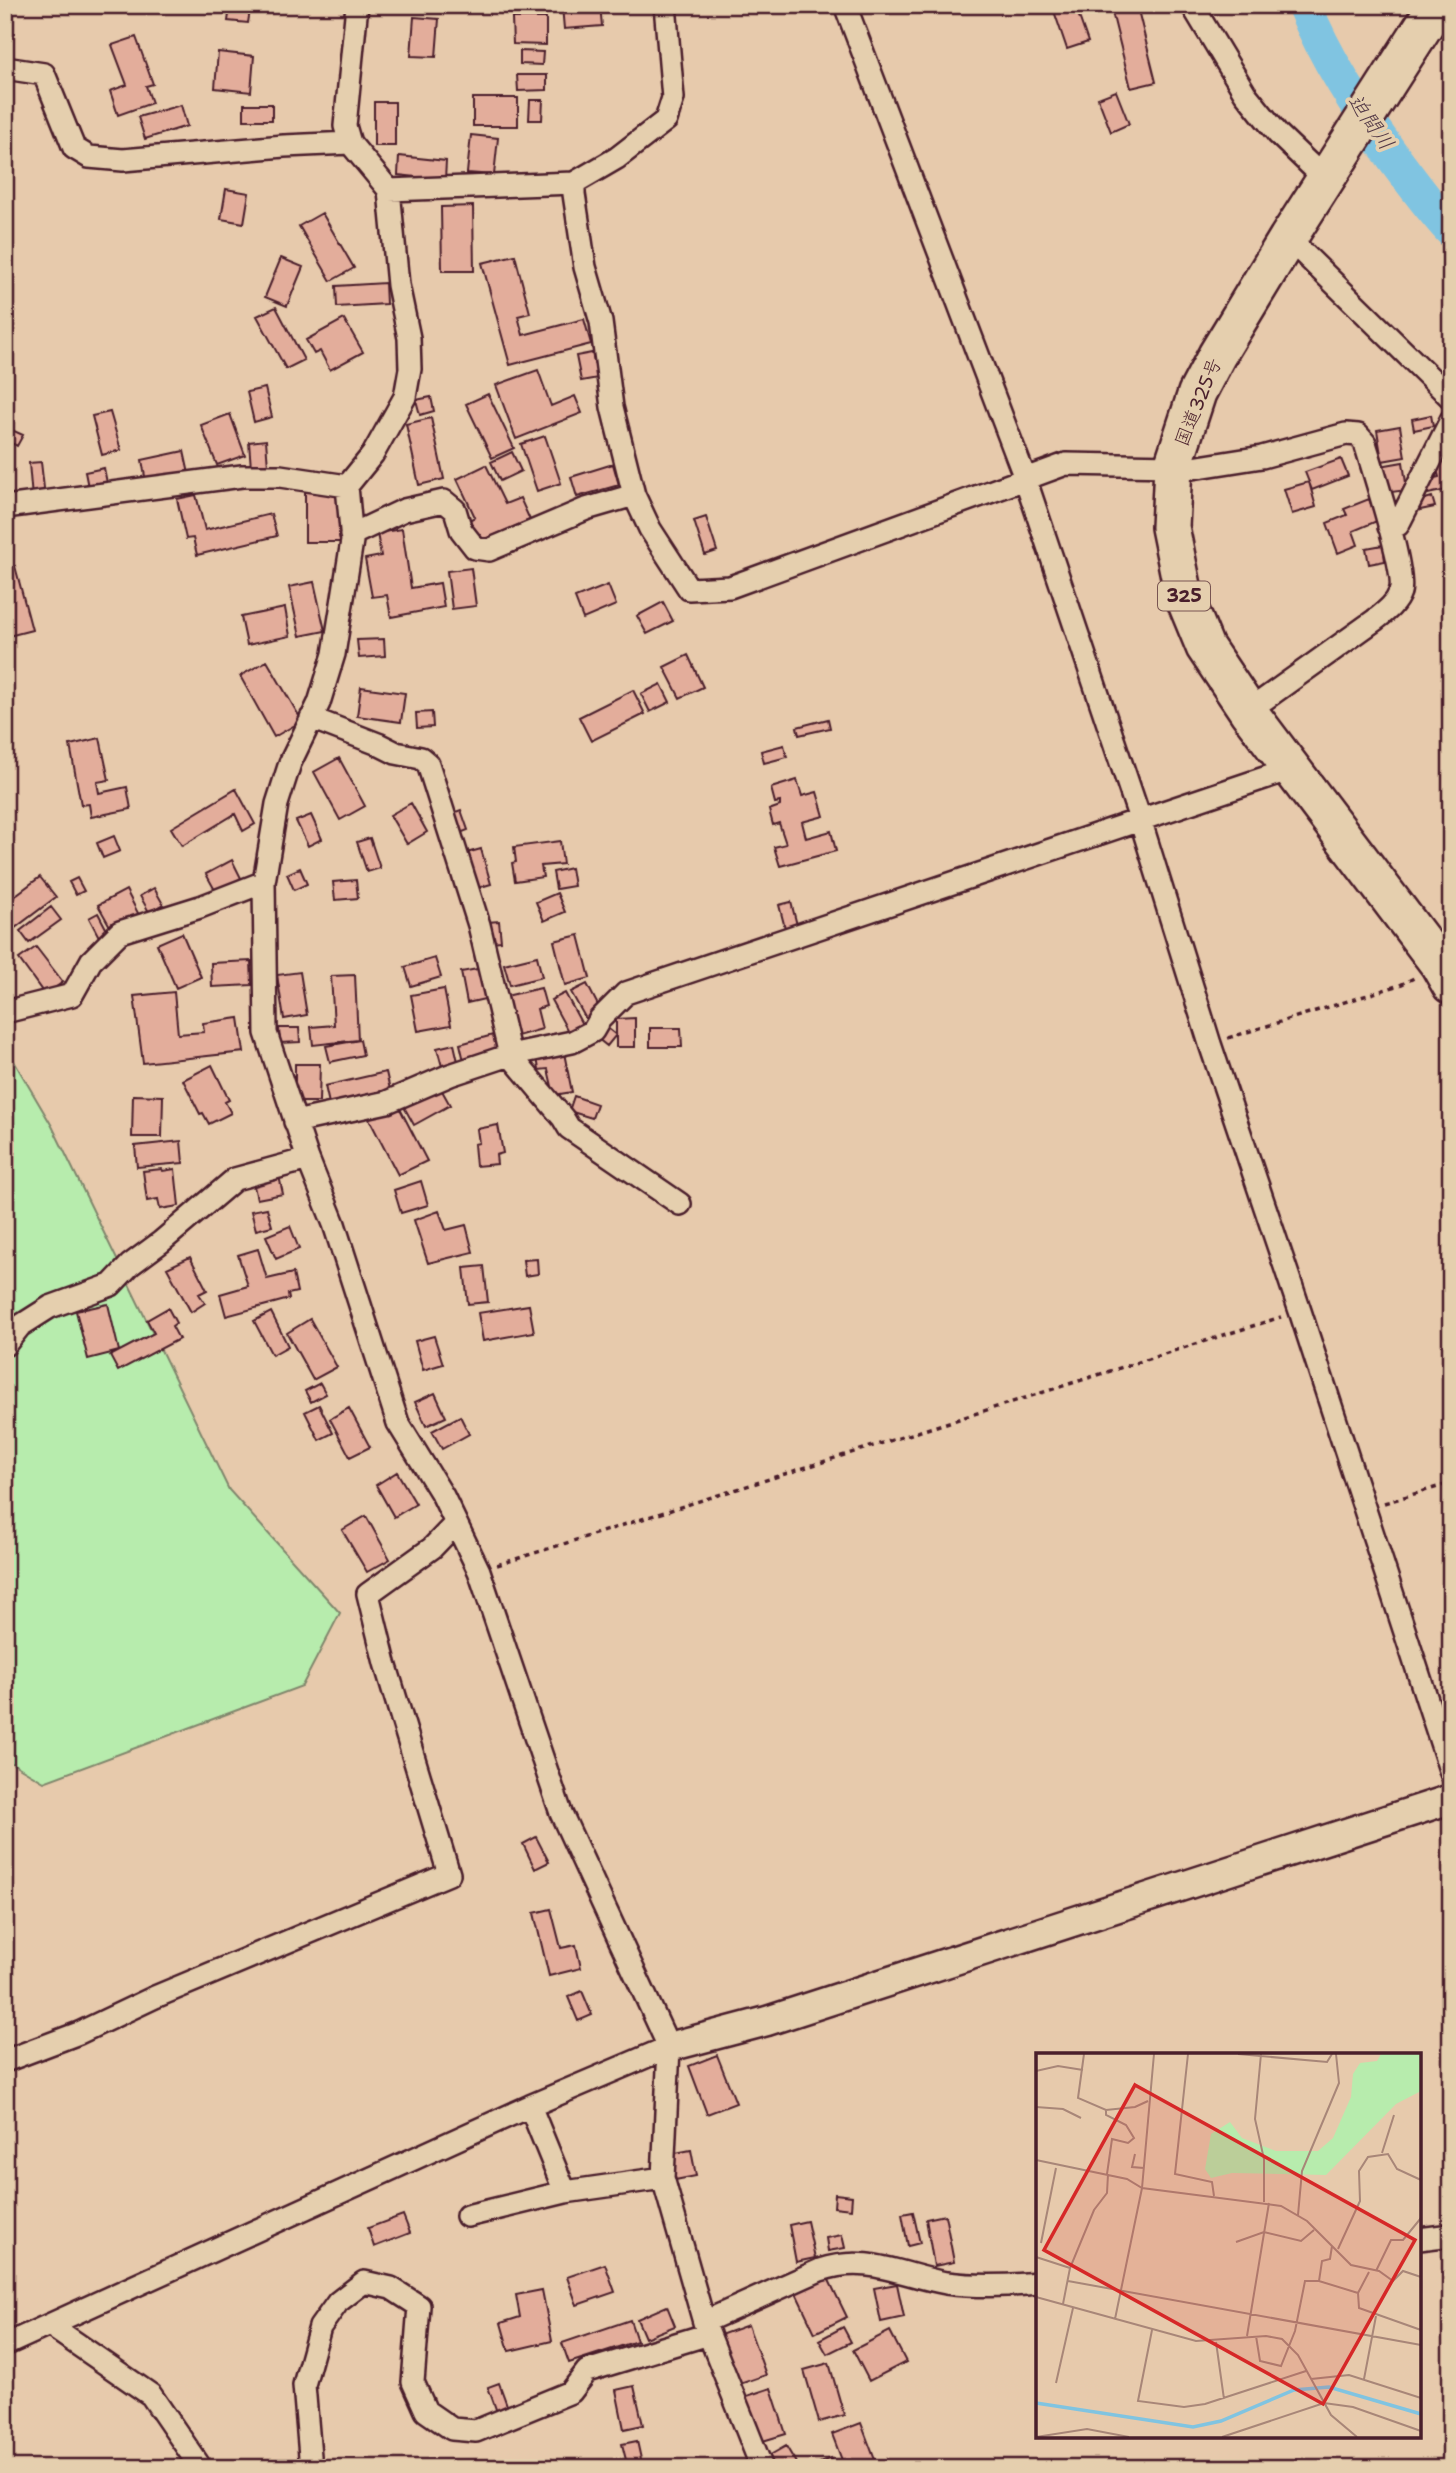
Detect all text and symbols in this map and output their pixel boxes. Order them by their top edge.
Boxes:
water label: 迫間川 [1341,88,1401,156]
street label: 国道325号 [1169,354,1227,450]
road number: 325 [1158,582,1210,610]
inset map [1036,2053,1421,2438]

